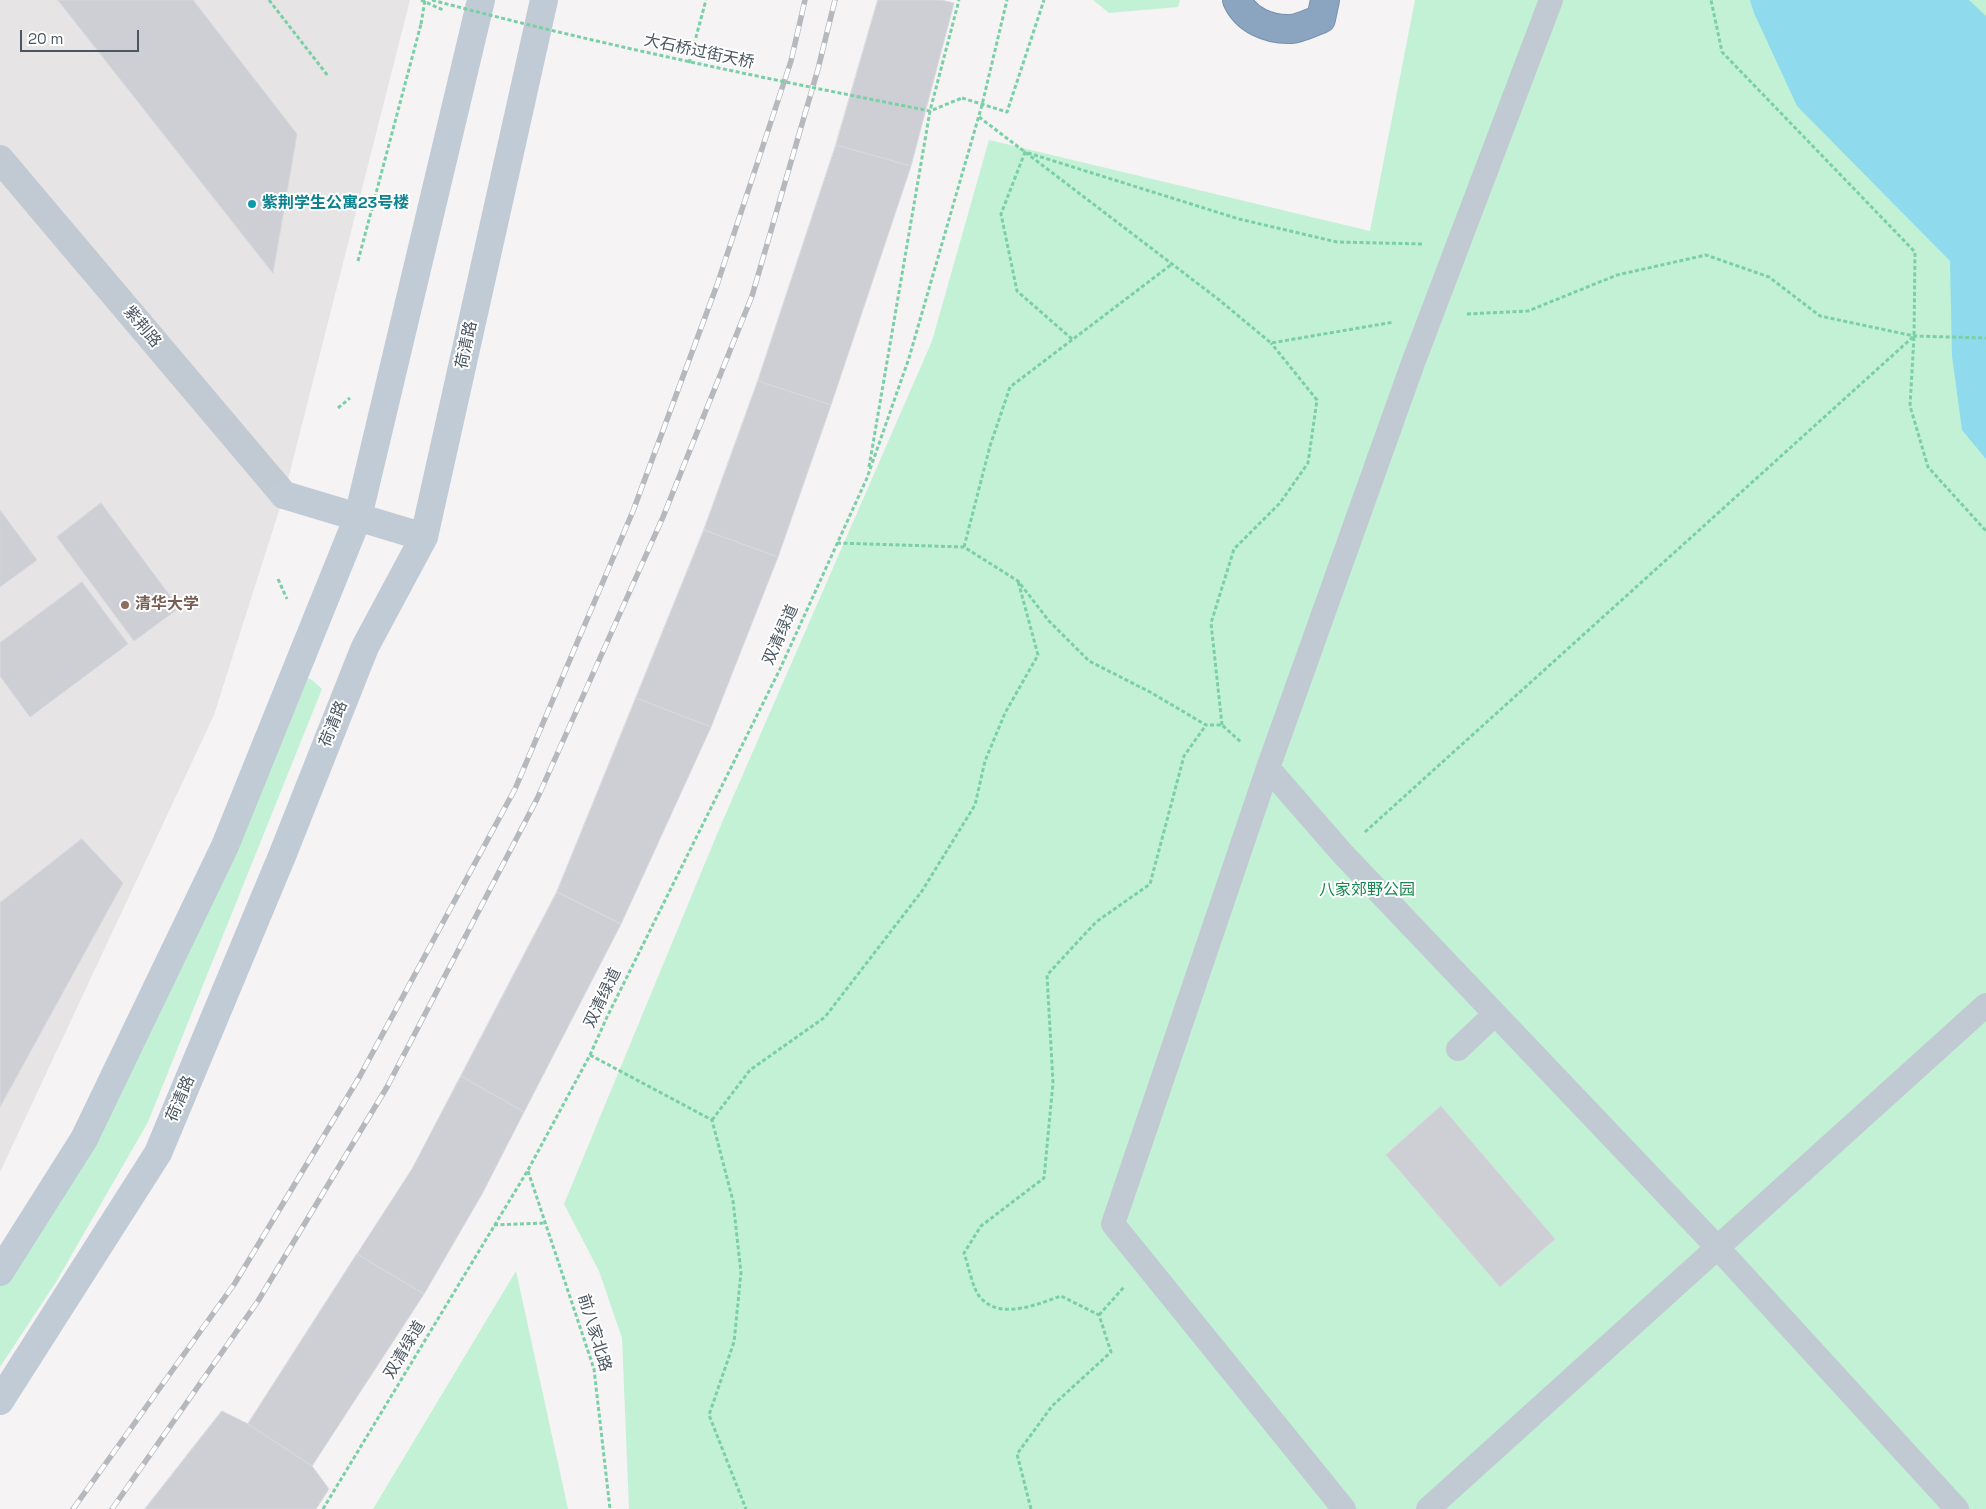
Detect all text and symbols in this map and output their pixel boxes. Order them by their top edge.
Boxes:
scale bar [22,20,141,52]
text: 20 m [28,29,63,48]
street label: 大石桥过街天桥 [642,31,756,73]
place label: 紫荆学生公寓23号楼 [262,194,409,214]
marker: 紫荆学生公寓23号楼 [246,198,258,210]
street label: 紫荆路 [119,302,165,352]
street label: 荷清路 [453,320,481,370]
place label: 清华大学 [135,595,199,615]
marker: 清华大学 [119,599,131,611]
street label: 双清绿道 [759,602,803,668]
street label: 荷清路 [316,698,352,750]
park label: 八家郊野公园 [1319,881,1415,901]
street label: 双清绿道 [580,965,626,1031]
street label: 荷清路 [163,1073,199,1125]
street label: 前八家北路 [573,1292,615,1374]
street label: 双清绿道 [380,1318,430,1382]

